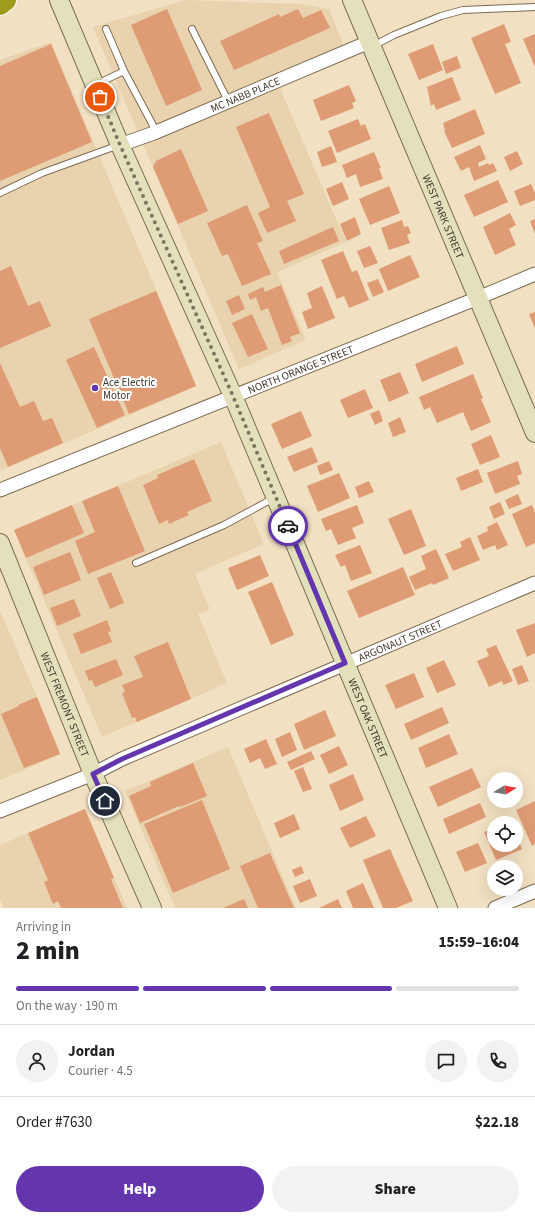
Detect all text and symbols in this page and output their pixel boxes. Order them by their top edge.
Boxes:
street label: MC NABB PLACE [208,73,283,116]
pin [83,80,117,114]
icon: bag [89,86,111,108]
street label: WEST PARK STREET [419,172,468,261]
street label: NORTH ORANGE STREET [246,342,356,398]
place label: Ace Electric Motor [103,375,156,403]
marker: Ace Electric Motor [90,383,100,393]
courier [268,506,308,546]
icon: car [277,515,299,537]
street label: ARGONAUT STREET [356,616,445,665]
street label: WEST FREMONT STREET [37,650,92,759]
street label: WEST OAK STREET [344,676,391,761]
north arrow [487,772,523,808]
map controls [487,772,523,896]
pin [88,784,122,818]
icon: home [94,790,116,812]
button: locate [487,816,523,852]
button: layers [487,860,523,896]
text: Arriving in [16,918,71,936]
text: 2 min [16,932,80,969]
text: 15:59–16:04 [438,932,519,953]
text: On the way · 190 m [16,997,118,1015]
button: person [16,1040,58,1082]
button: chat [425,1040,467,1082]
button: phone [477,1040,519,1082]
text: Jordan [68,1041,115,1062]
text: Courier · 4.5 [68,1062,133,1080]
text: Order #7630 [16,1112,92,1133]
text: $22.18 [475,1112,519,1133]
button: Help [16,1166,264,1212]
button: Share [272,1166,519,1212]

